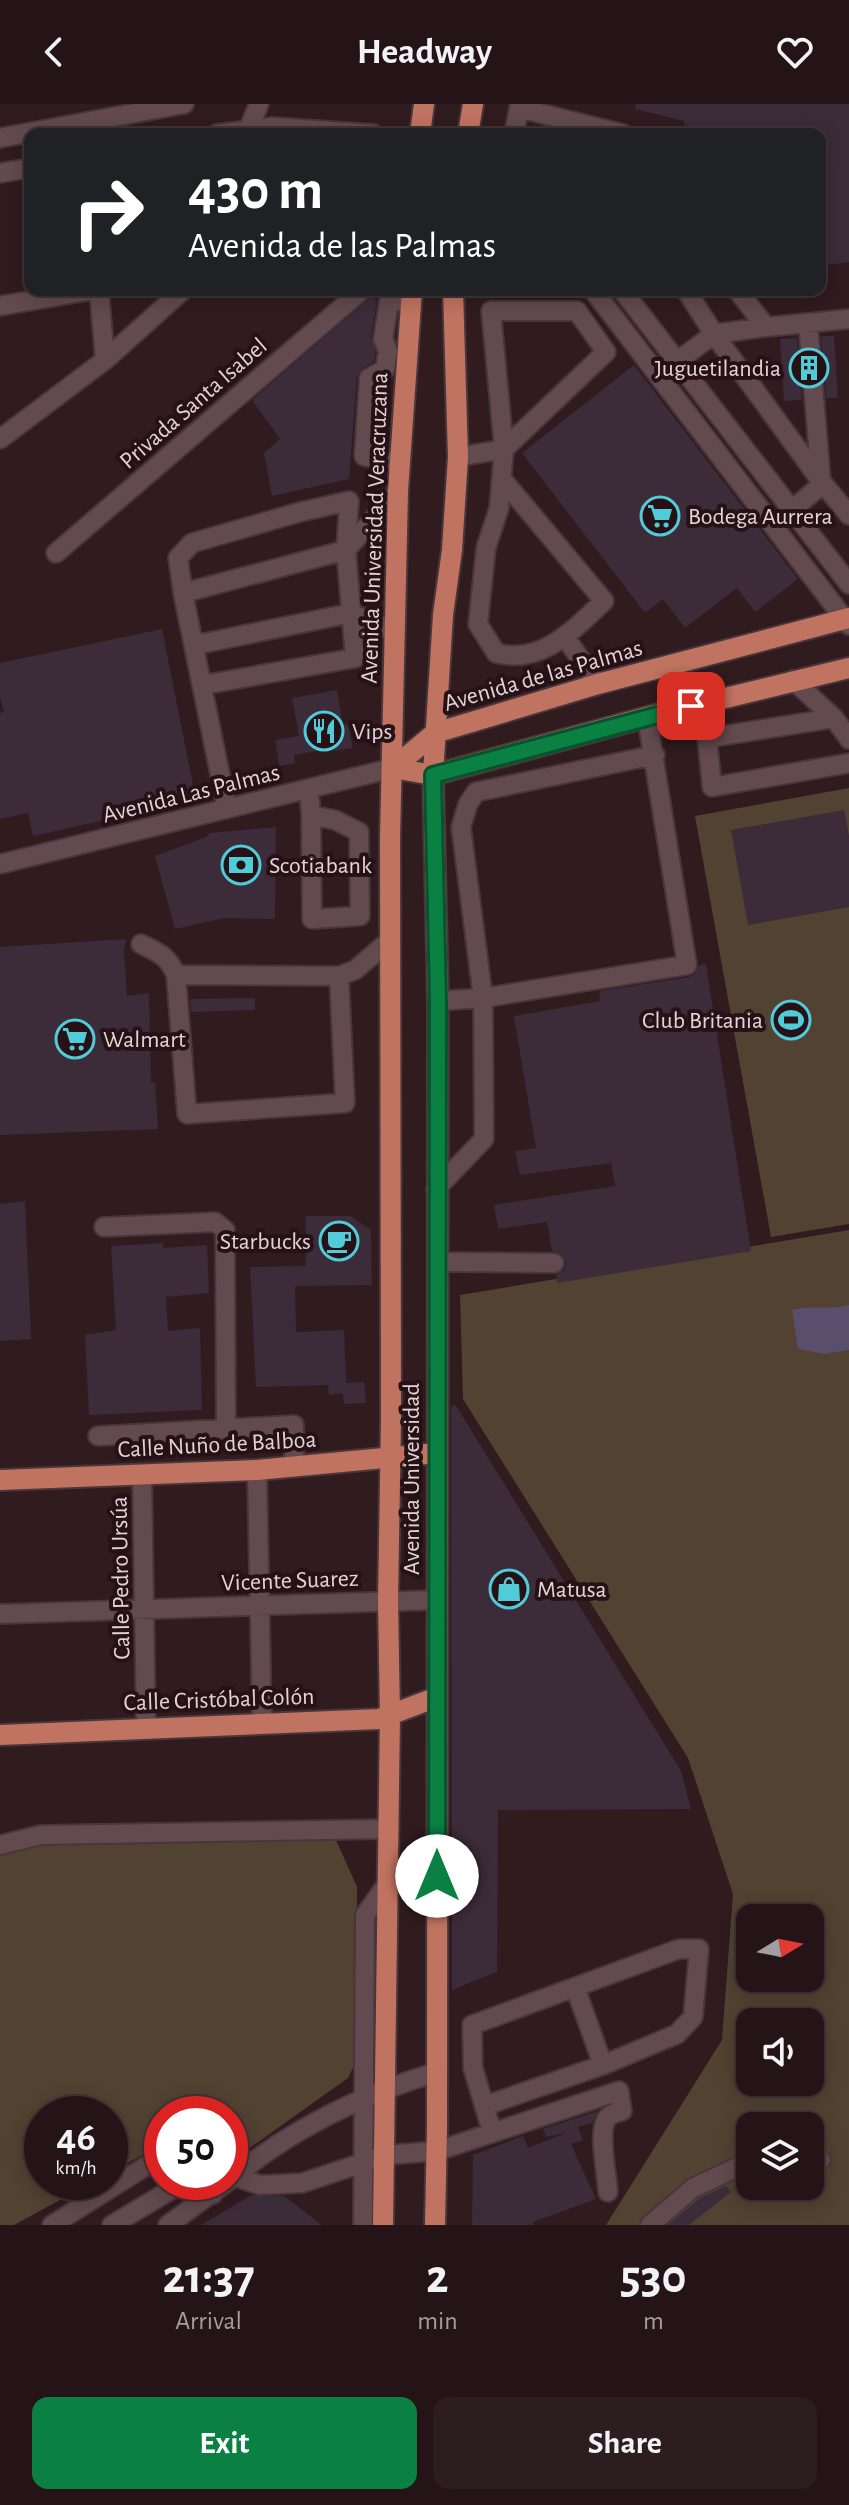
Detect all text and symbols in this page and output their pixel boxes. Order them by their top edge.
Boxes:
icon: back [32,30,76,74]
icon: heart [773,30,817,74]
text: Headway [357,34,492,70]
icon: right [56,160,160,264]
text: 430 m [188,163,323,219]
text: Avenida de las Palmas [188,228,496,264]
street label: Privada Santa Isabel [116,334,272,474]
building icon: Juguetilandia [788,347,830,389]
place label: Juguetilandia [655,357,781,381]
street label: Avenida Universidad Veracruzana [358,372,392,684]
supermarket icon: Bodega Aurrera [639,495,681,537]
place label: Bodega Aurrera [688,505,833,529]
street label: Avenida de las Palmas [441,636,645,716]
pin [657,672,725,740]
icon: arrive [669,684,713,728]
restaurant icon: Vips [303,710,345,752]
place label: Vips [352,720,392,744]
street label: Avenida Las Palmas [100,760,282,828]
bank icon: Scotiabank [220,844,262,886]
place label: Scotiabank [269,854,372,878]
sports icon: Club Britania [770,999,812,1041]
place label: Club Britania [642,1009,763,1033]
supermarket icon: Walmart [54,1018,96,1060]
place label: Walmart [103,1028,186,1052]
cafe icon: Starbucks [318,1220,360,1262]
place label: Starbucks [220,1230,311,1254]
street label: Avenida Universidad [400,1383,424,1575]
street label: Calle Nuño de Balboa [117,1428,317,1462]
street label: Calle Pedro Ursúa [108,1496,134,1660]
street label: Vicente Suarez [221,1567,359,1595]
shop icon: Matusa [488,1568,530,1610]
place label: Matusa [537,1578,607,1602]
street label: Calle Cristóbal Colón [123,1685,315,1715]
position arrow [395,1834,479,1918]
north arrow [736,1904,824,1992]
map controls [736,1904,824,2200]
button: sound [736,2008,824,2096]
speed limit sign: 50 [144,2096,248,2200]
button: layers [736,2112,824,2200]
text: 46 [56,2118,96,2158]
text: km/h [55,2158,97,2178]
text: 21:37 [162,2254,255,2302]
text: 2 [426,2254,449,2302]
text: 530 [620,2254,687,2302]
text: Arrival [175,2308,242,2334]
text: min [417,2308,458,2334]
text: m [643,2308,664,2334]
button: Exit [32,2397,417,2489]
button: Share [433,2397,817,2489]

